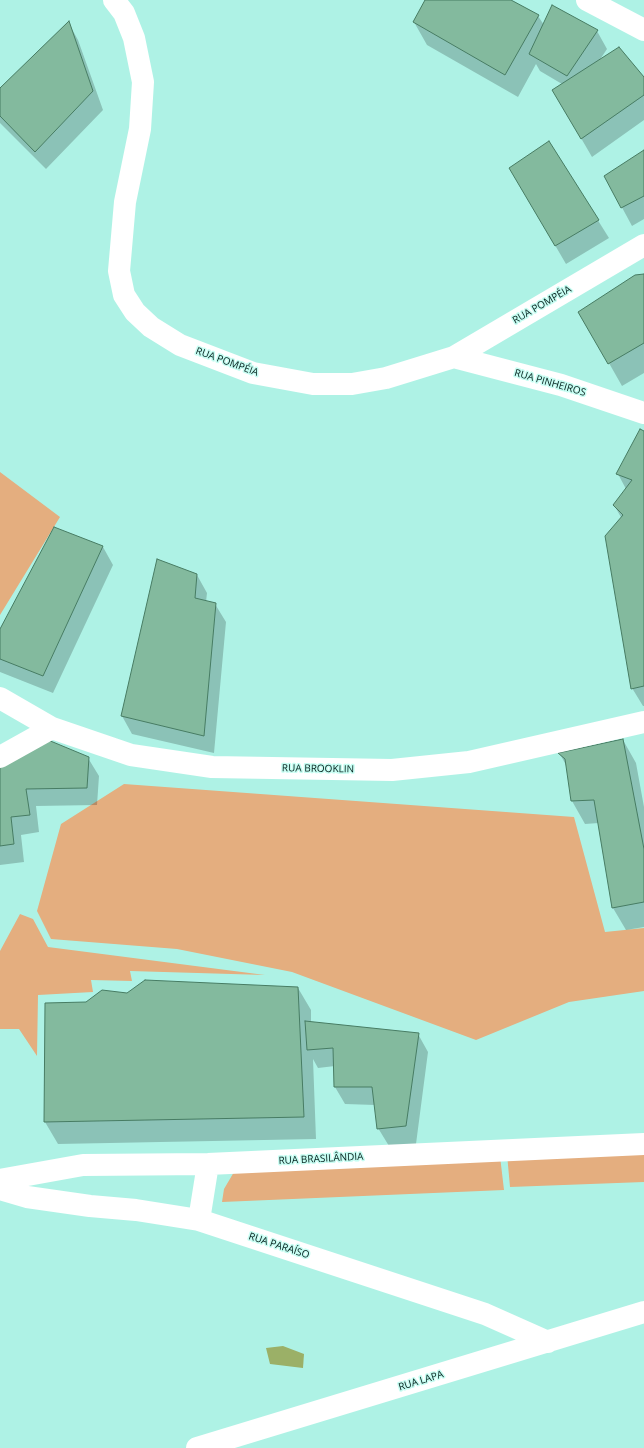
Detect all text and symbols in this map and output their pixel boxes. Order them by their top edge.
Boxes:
street label: RUA POMPÉIA [510,283,574,327]
street label: RUA POMPÉIA [194,345,260,379]
street label: RUA PINHEIROS [513,367,587,399]
street label: RUA BROOKLIN [282,762,354,776]
street label: RUA BRASILÂNDIA [278,1151,364,1167]
street label: RUA PARAÍSO [247,1231,311,1261]
street label: RUA LAPA [397,1368,445,1394]

